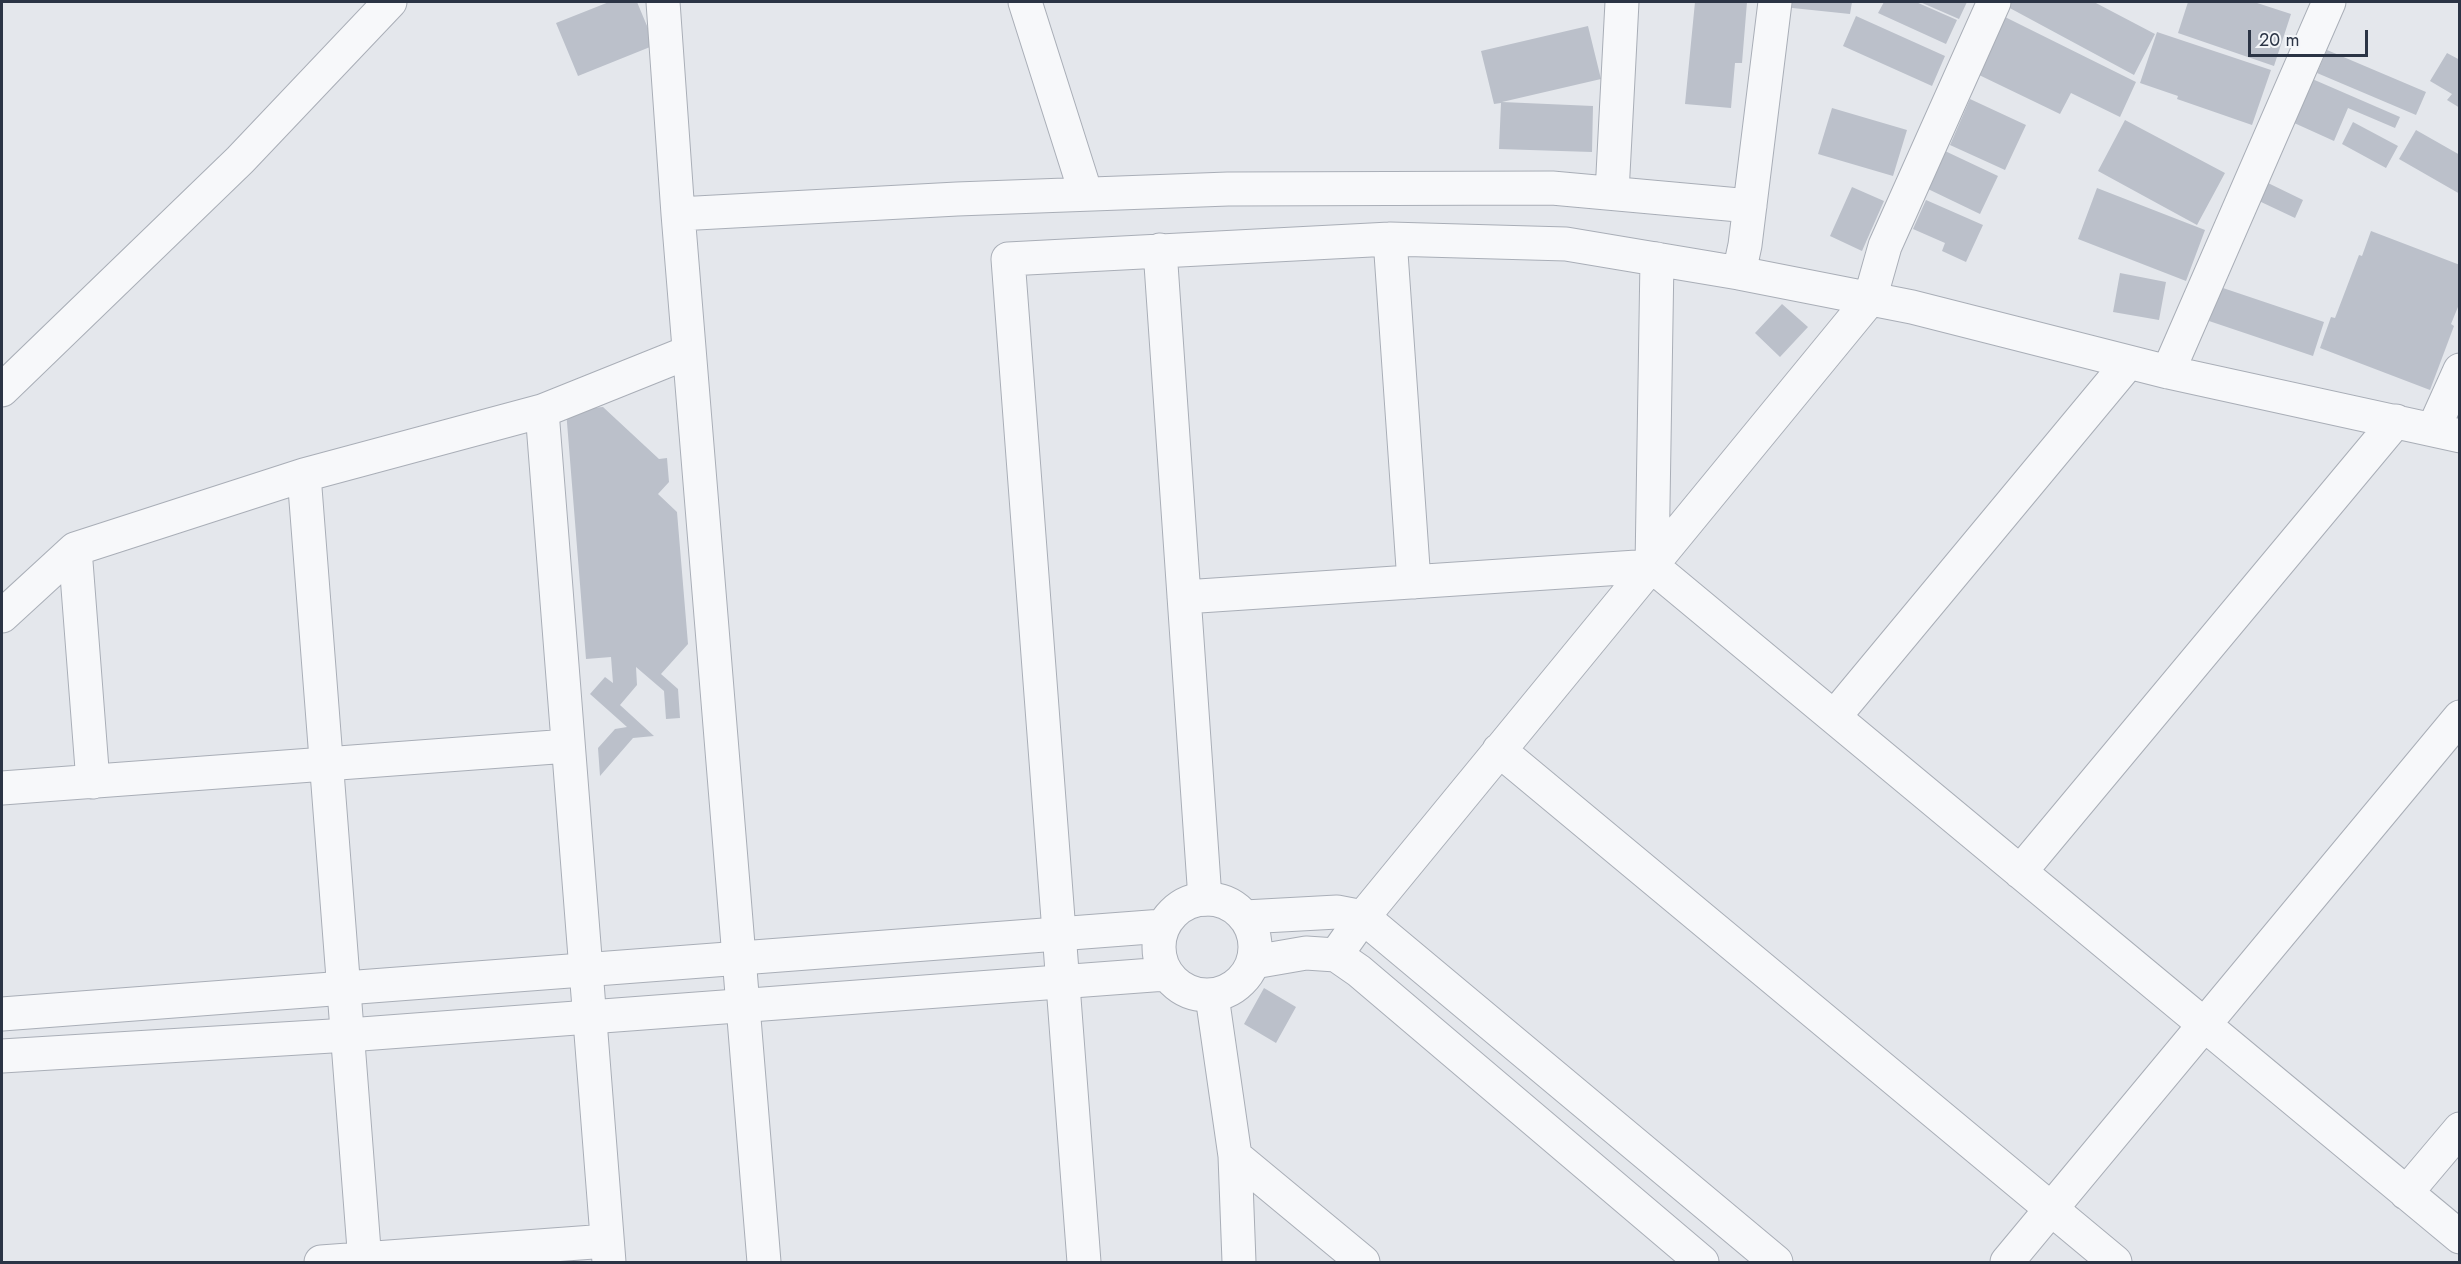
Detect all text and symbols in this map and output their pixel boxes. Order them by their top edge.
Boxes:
scale bar [2251,18,2371,56]
text: 20 m [2259,27,2299,53]

